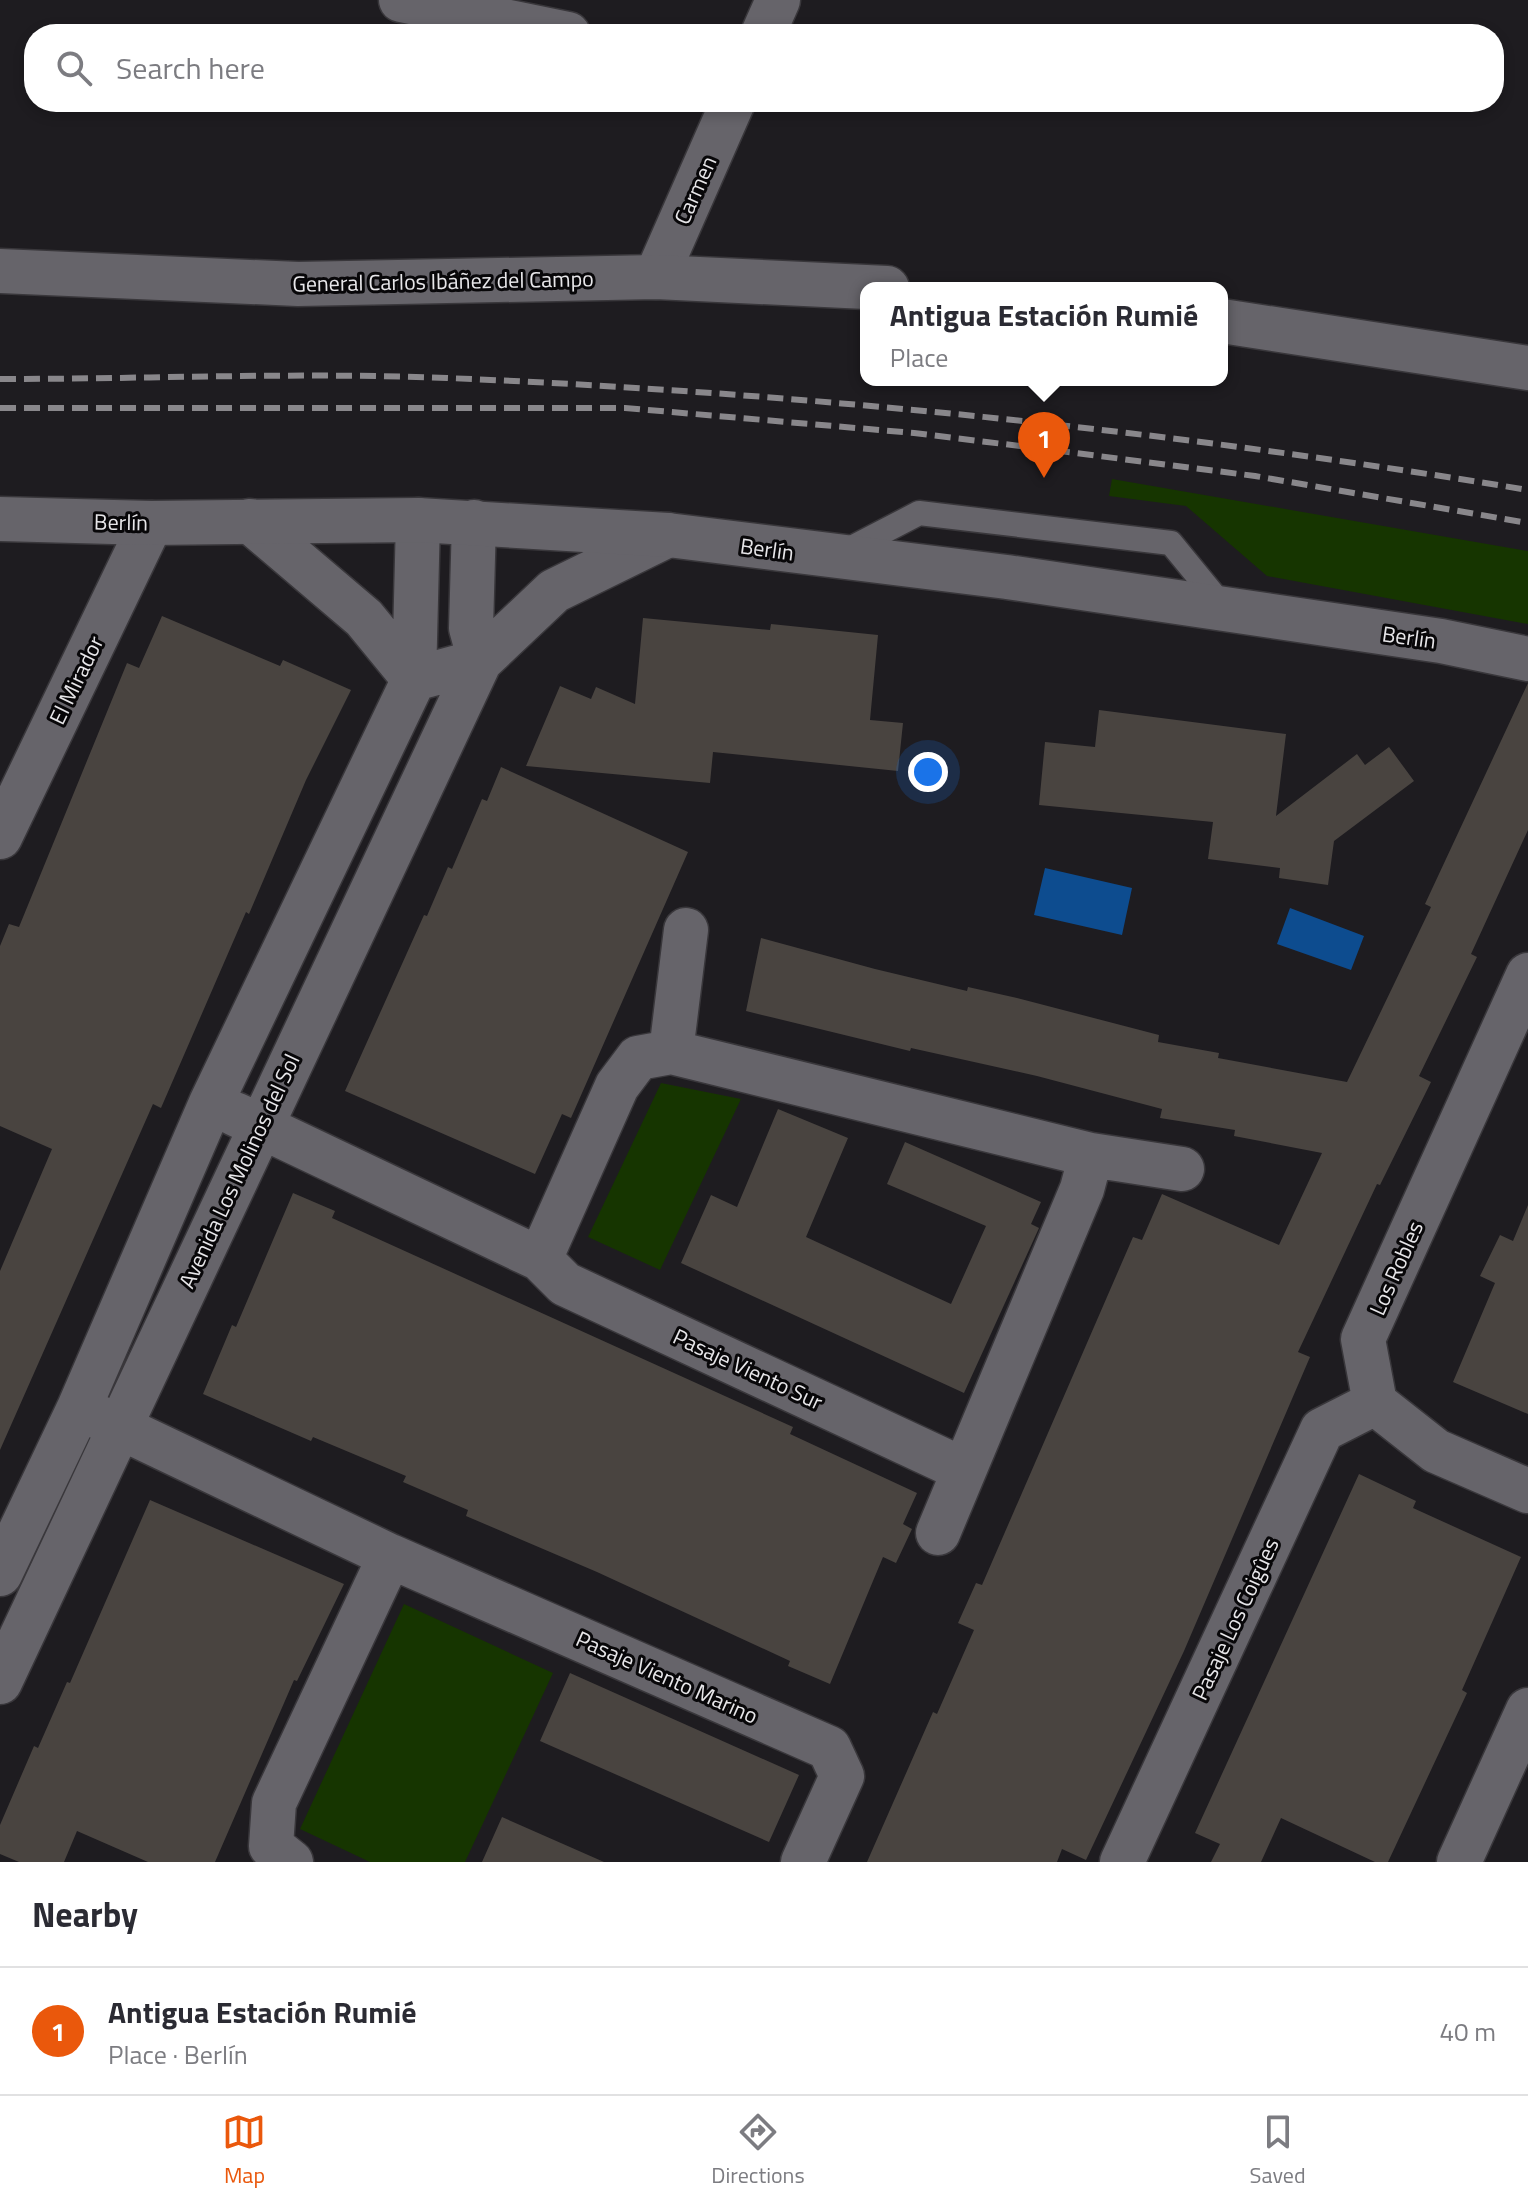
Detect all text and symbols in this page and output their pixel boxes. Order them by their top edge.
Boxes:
search box [24,24,1504,112]
text: Search here [116,45,265,91]
icon: search [52,46,96,90]
street label: Carmen [665,150,725,230]
street label: General Carlos Ibáñez del Campo [292,261,594,301]
popup [860,282,1228,386]
text: Antigua Estación Rumié [890,292,1198,338]
text: Place [890,338,948,377]
pin: 1 [1018,412,1070,478]
street label: Berlín [94,505,148,539]
street label: Berlín [738,528,796,570]
street label: Berlín [1380,616,1438,658]
street label: El Mirador [40,630,112,730]
your location [908,752,948,792]
street label: Avenida Los Molinos del Sol [170,1048,308,1294]
street label: Los Robles [1360,1215,1432,1321]
street label: Pasaje Viento Sur [667,1319,829,1419]
street label: Pasaje Los Coigûes [1182,1532,1288,1706]
street label: Pasaje Viento Marino [571,1622,763,1732]
text: Nearby [32,1888,138,1940]
text: Antigua Estación Rumié [108,1989,417,2035]
text: 1 [51,2012,65,2051]
text: 40 m [1439,2012,1496,2051]
text: Place · Berlín [108,2035,248,2074]
tab: Map [222,2110,266,2192]
tab: Directions [711,2110,805,2192]
tab: Saved [1250,2110,1306,2192]

